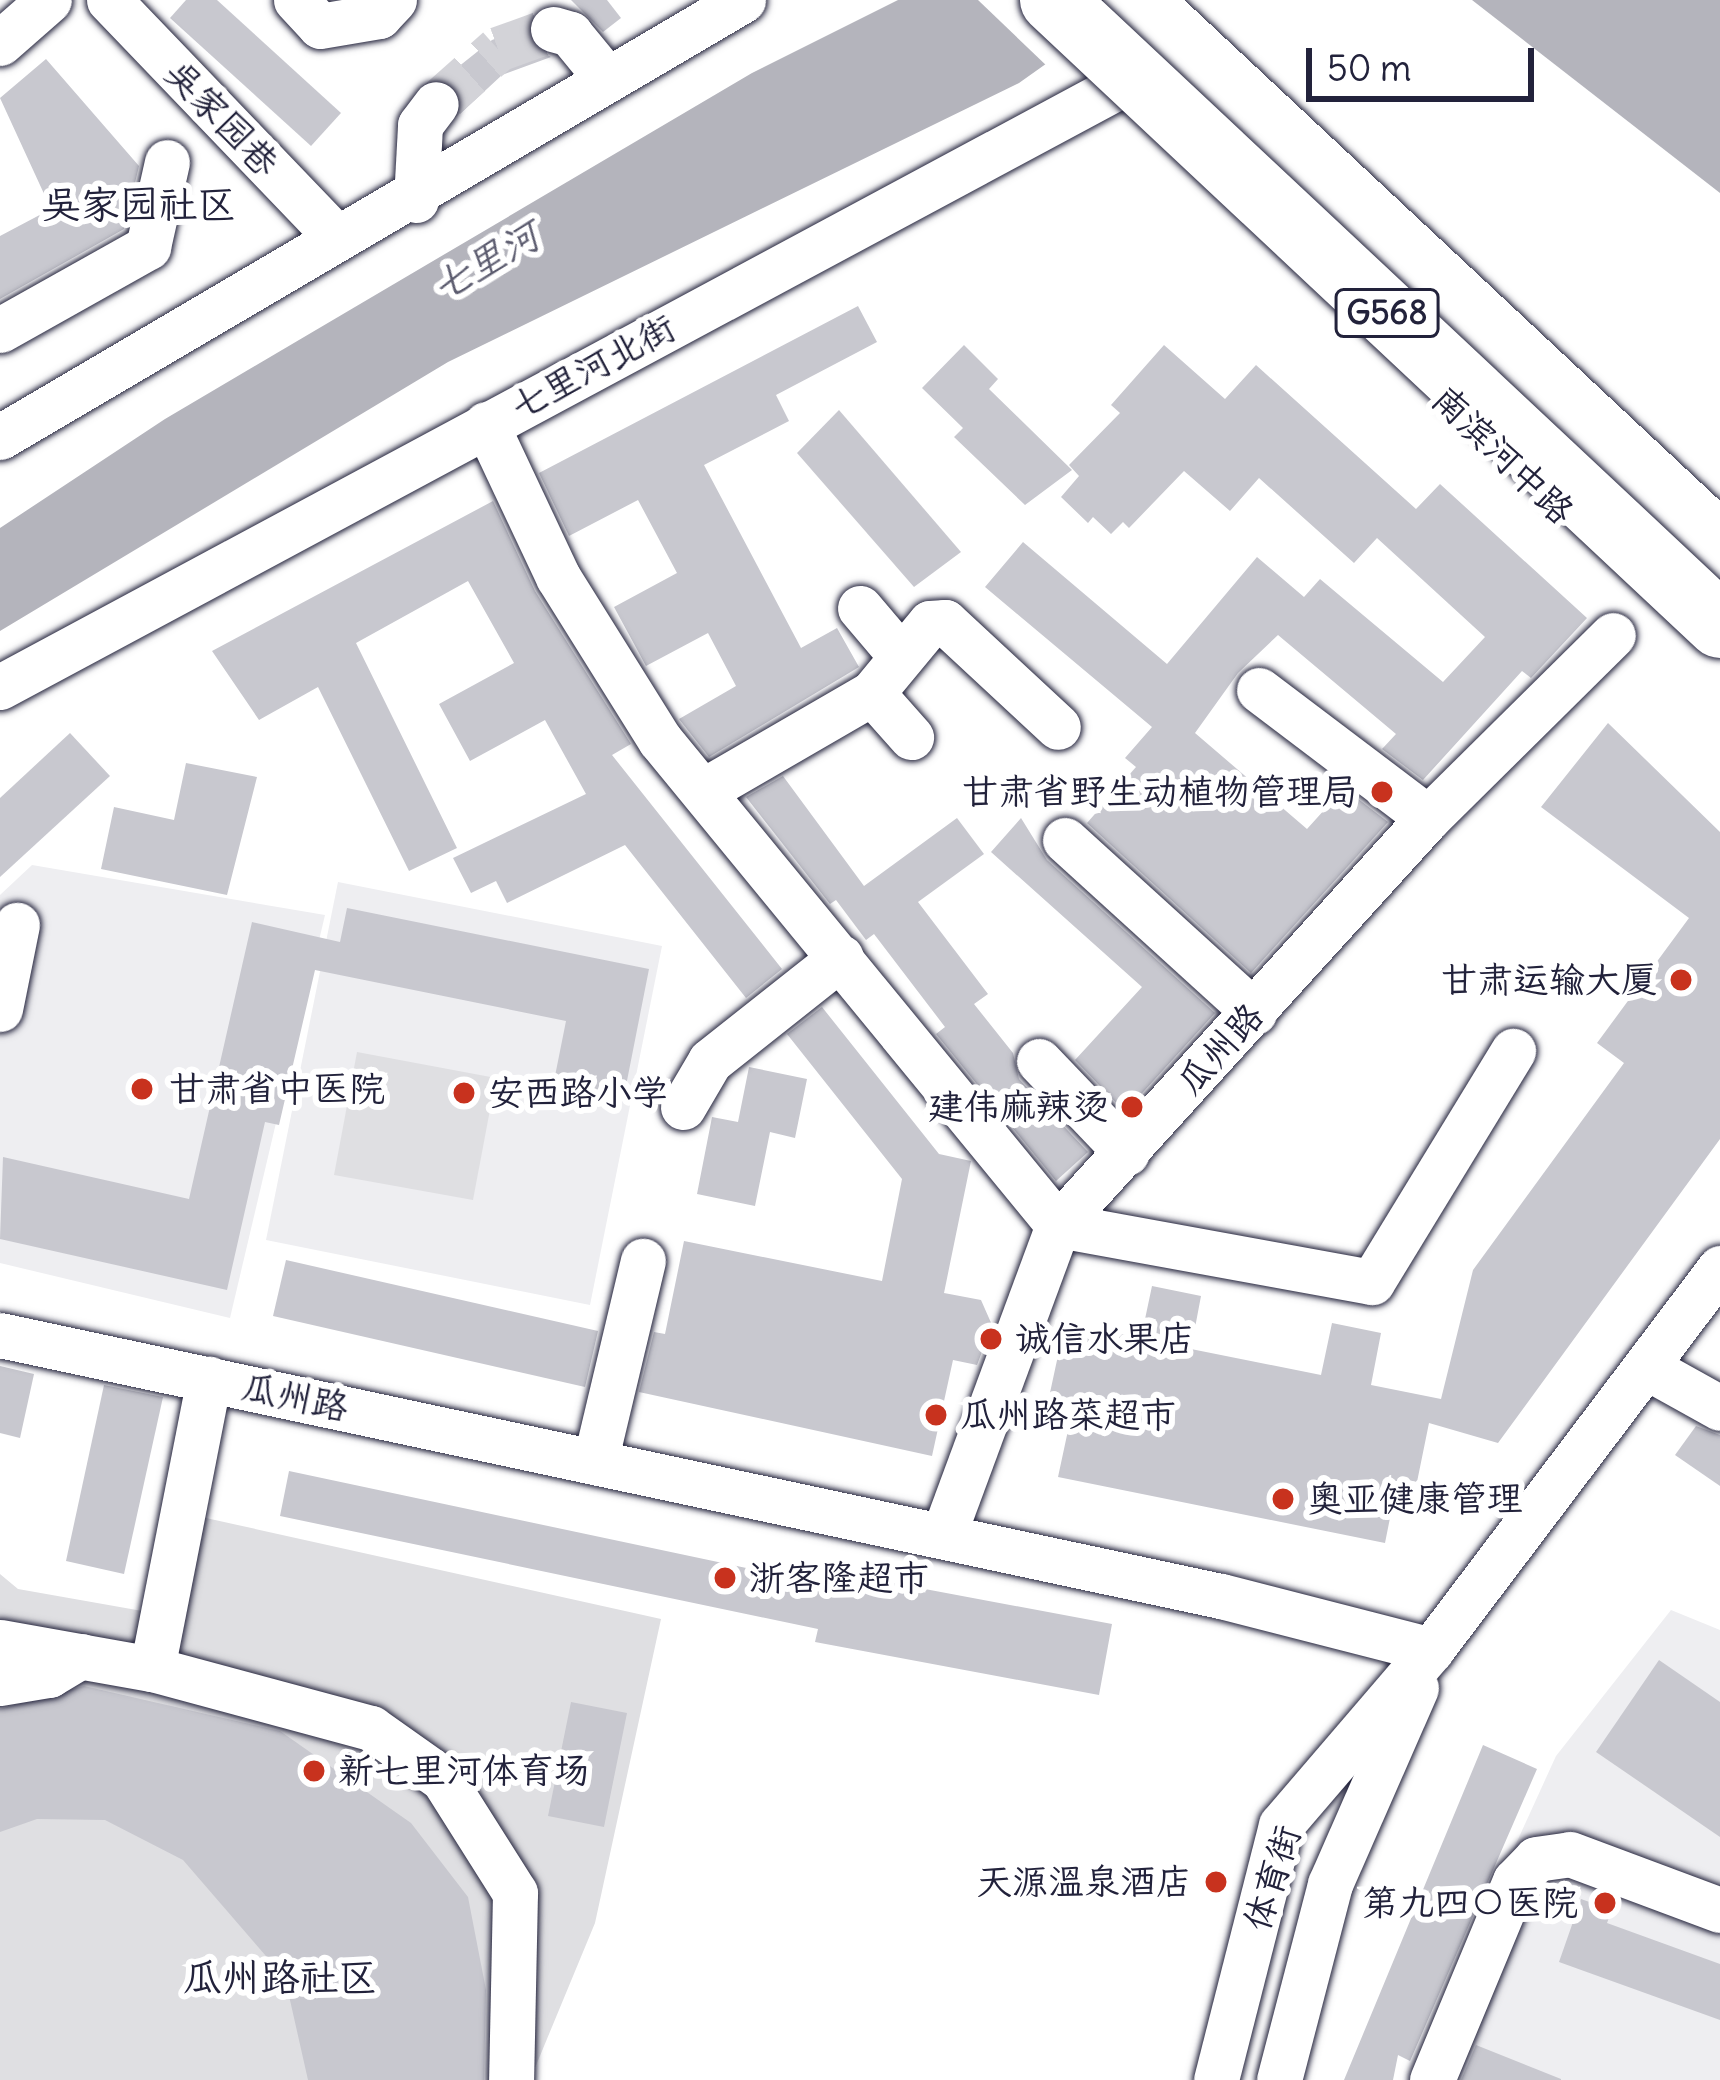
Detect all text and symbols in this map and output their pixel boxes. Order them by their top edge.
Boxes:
scale bar [1312,24,1540,98]
text: 50 m [1327,46,1412,91]
street label: 吴家园巷 [156,51,288,185]
district label: 吴家园社区 [42,182,236,228]
water label: 七里河 [424,212,548,312]
road number: G568 [1333,286,1441,340]
street label: 七里河北街 [503,306,683,428]
street label: 南滨河中路 [1423,377,1583,533]
place label: 甘肃省野生动植物管理局 [962,770,1358,814]
marker: 甘肃省野生动植物管理局 [1369,779,1395,805]
place label: 甘肃运输大厦 [1441,958,1657,1002]
marker: 甘肃运输大厦 [1668,967,1694,993]
street label: 瓜州路 [1168,994,1272,1104]
place label: 甘肃省中医院 [169,1067,385,1111]
place label: 安西路小学 [488,1071,668,1115]
marker: 甘肃省中医院 [126,1073,158,1105]
marker: 安西路小学 [451,1080,477,1106]
place label: 建伟麻辣烫 [928,1085,1108,1129]
marker: 建伟麻辣烫 [1119,1094,1145,1120]
place label: 诚信水果店 [1015,1317,1195,1361]
marker: 诚信水果店 [978,1326,1004,1352]
street label: 瓜州路 [238,1365,352,1429]
place label: 瓜州路菜超市 [960,1393,1176,1437]
marker: 瓜州路菜超市 [923,1402,949,1428]
place label: 奥亚健康管理 [1307,1477,1523,1521]
marker: 奥亚健康管理 [1270,1486,1296,1512]
place label: 浙客隆超市 [749,1556,929,1600]
marker: 浙客隆超市 [712,1565,738,1591]
place label: 新七里河体育场 [338,1749,590,1793]
marker: 新七里河体育场 [301,1758,327,1784]
street label: 体育街 [1235,1820,1309,1936]
place label: 天源温泉酒店 [976,1860,1192,1904]
marker: 天源温泉酒店 [1203,1869,1229,1895]
place label: 第九四〇医院 [1362,1881,1578,1925]
marker: 第九四〇医院 [1589,1887,1621,1919]
district label: 瓜州路社区 [183,1955,377,2001]

